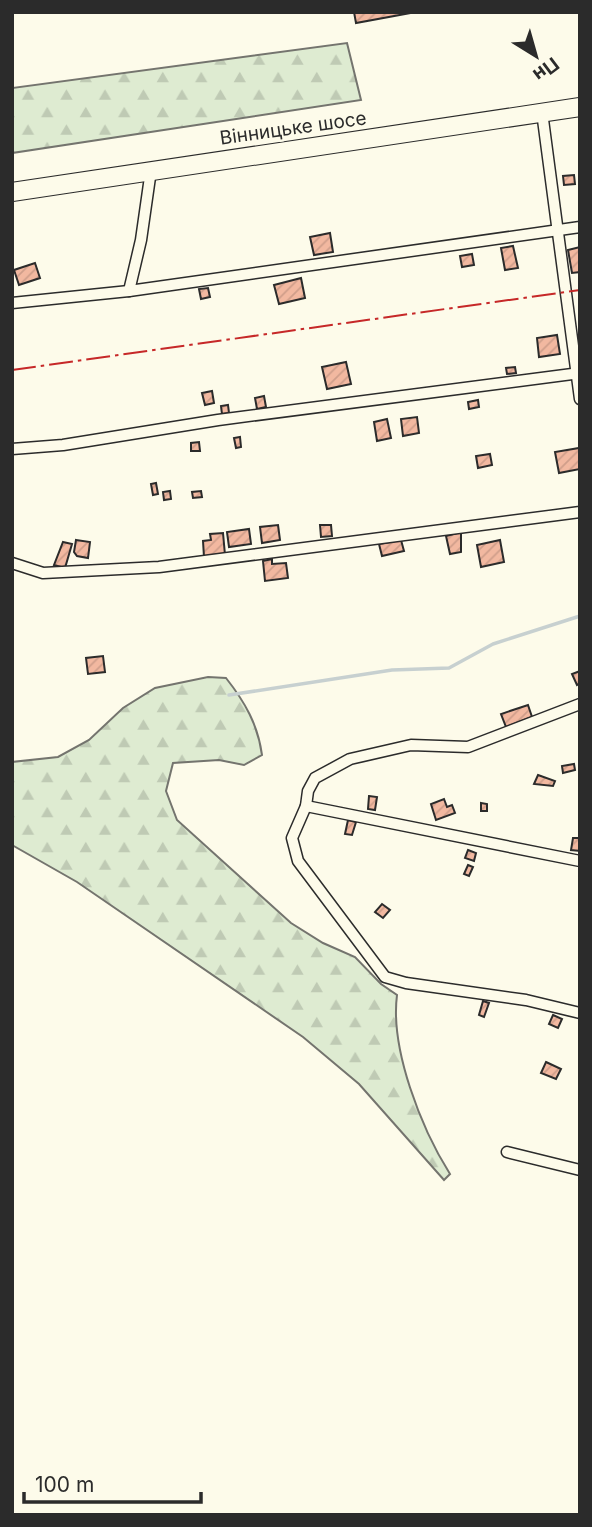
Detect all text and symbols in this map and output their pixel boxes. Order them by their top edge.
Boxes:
north arrow [501,21,571,91]
text: Пн [529,52,563,86]
street label: Вінницьке шосе [218,106,368,150]
scale bar [24,1460,201,1504]
text: 100 m [35,1472,94,1497]

